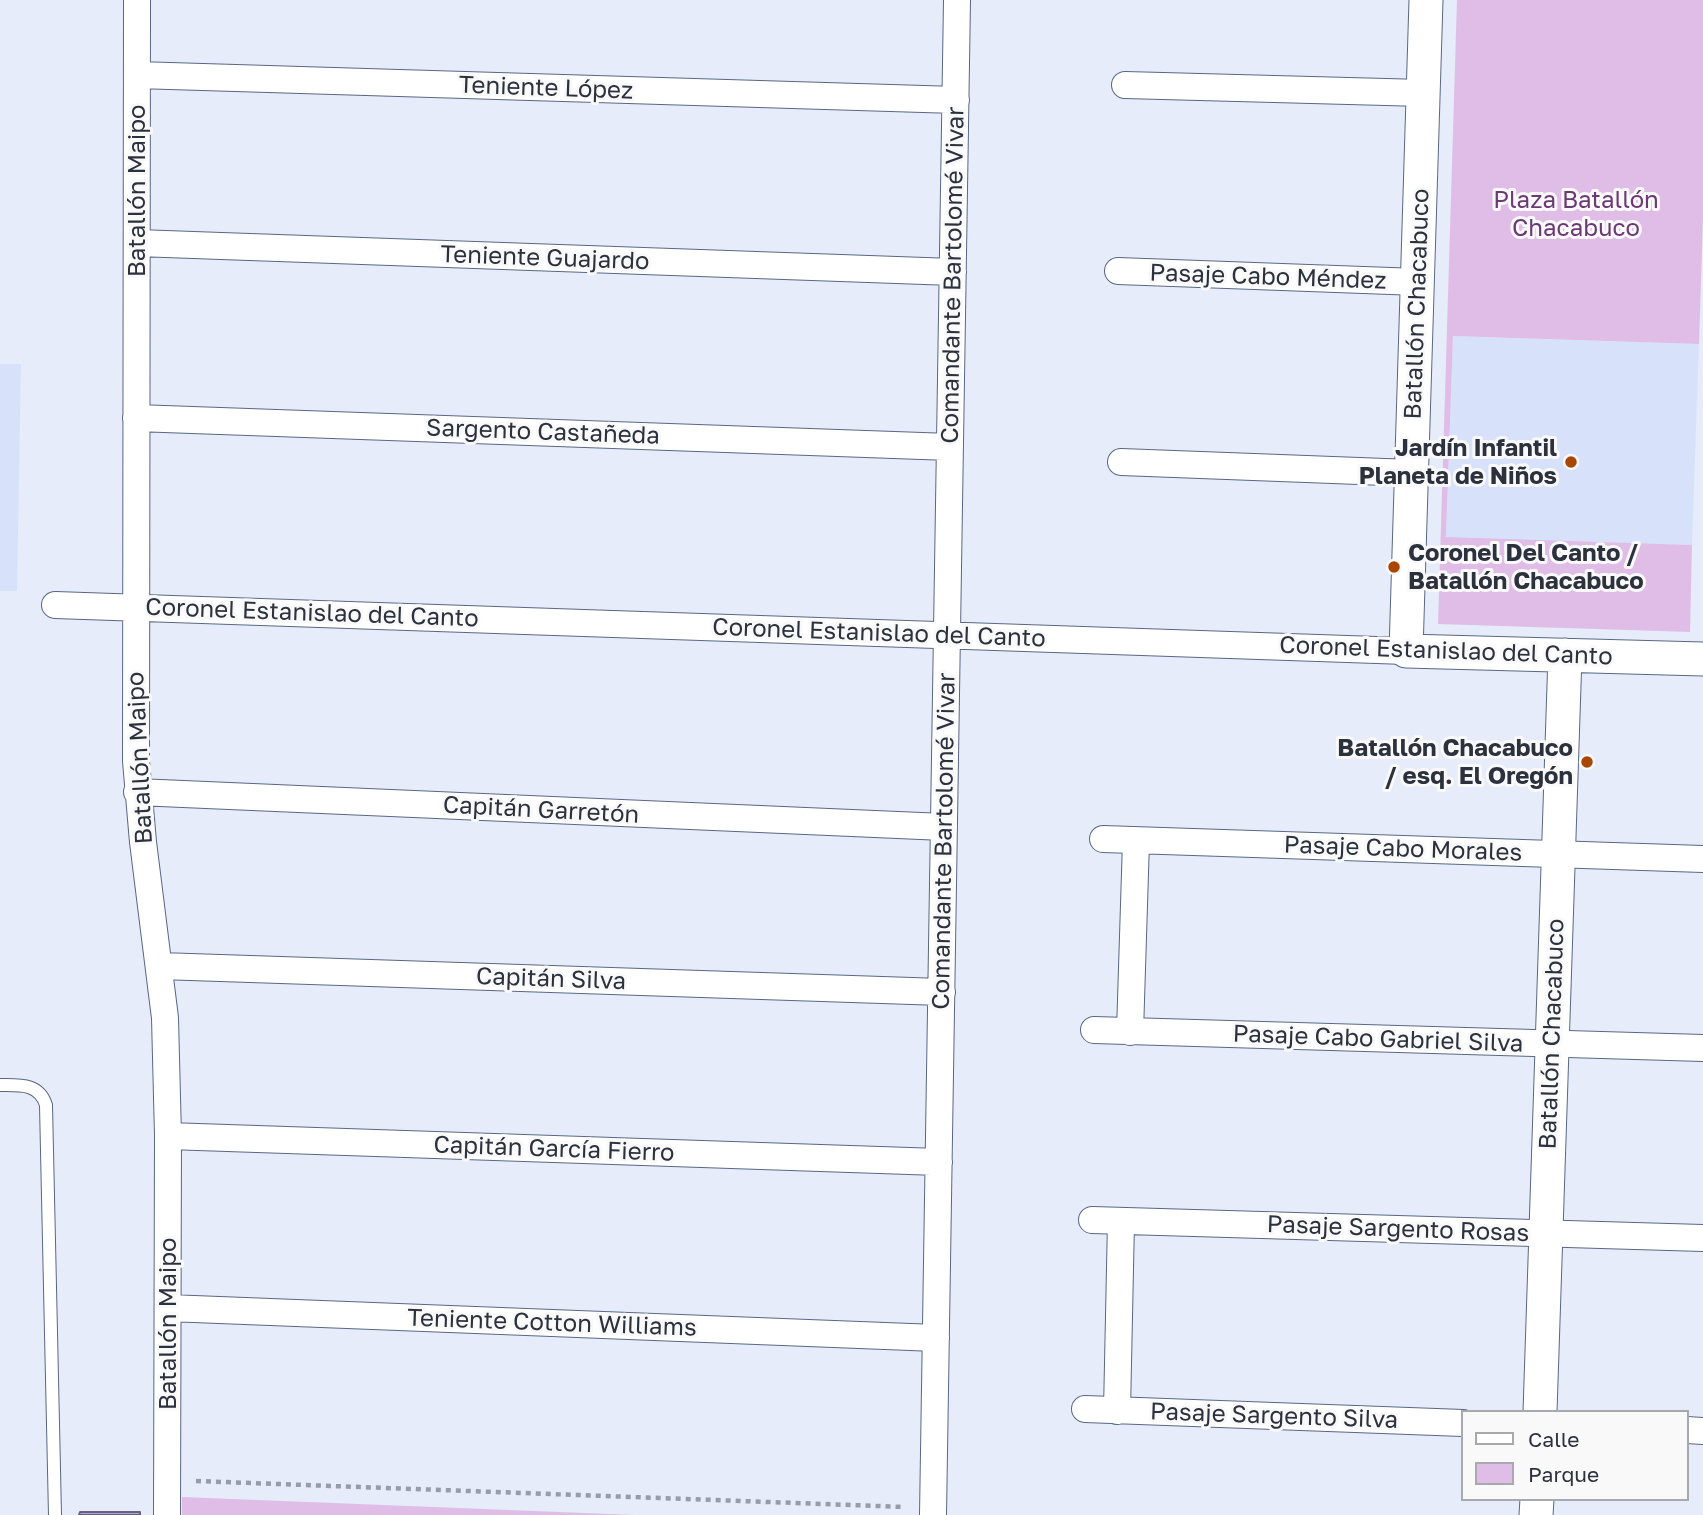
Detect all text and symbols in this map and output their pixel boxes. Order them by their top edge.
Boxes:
street label: Teniente López [458,71,634,105]
street label: Batallón Maipo [123,105,151,277]
street label: Comandante Bartolomé Vivar [936,106,970,444]
park label: Plaza Batallón Chacabuco [1493,186,1659,242]
street label: Batallón Chacabuco [1399,188,1435,420]
street label: Teniente Guajardo [440,240,650,276]
street label: Pasaje Cabo Méndez [1149,258,1387,296]
street label: Sargento Castañeda [426,414,660,450]
place label: Jardín Infantil Planeta de Niños [1359,434,1557,490]
marker: Jardín Infantil Planeta de Niños [1563,454,1579,470]
place label: Coronel Del Canto / Batallón Chacabuco [1408,539,1644,595]
marker: Coronel Del Canto / Batallón Chacabuco [1386,559,1402,575]
street label: Coronel Estanislao del Canto [145,593,479,633]
street label: Coronel Estanislao del Canto [712,613,1046,653]
street label: Coronel Estanislao del Canto [1279,631,1613,671]
street label: Batallón Maipo [121,671,159,845]
street label: Comandante Bartolomé Vivar [927,672,961,1010]
place label: Batallón Chacabuco / esq. El Oregón [1337,734,1573,790]
marker: Batallón Chacabuco / esq. El Oregón [1579,754,1595,770]
street label: Capitán Garretón [442,790,640,830]
street label: Pasaje Cabo Morales [1283,830,1523,868]
street label: Batallón Chacabuco [1534,918,1570,1150]
street label: Capitán Silva [475,962,627,996]
street label: Pasaje Cabo Gabriel Silva [1232,1020,1524,1058]
street label: Capitán García Fierro [433,1130,675,1168]
street label: Pasaje Sargento Rosas [1266,1210,1530,1248]
street label: Batallón Maipo [154,1238,182,1410]
street label: Teniente Cotton Williams [407,1304,697,1342]
street label: Pasaje Sargento Silva [1149,1397,1399,1435]
legend [1462,1410,1689,1501]
text: Calle [1528,1426,1580,1452]
text: Parque [1528,1461,1599,1487]

